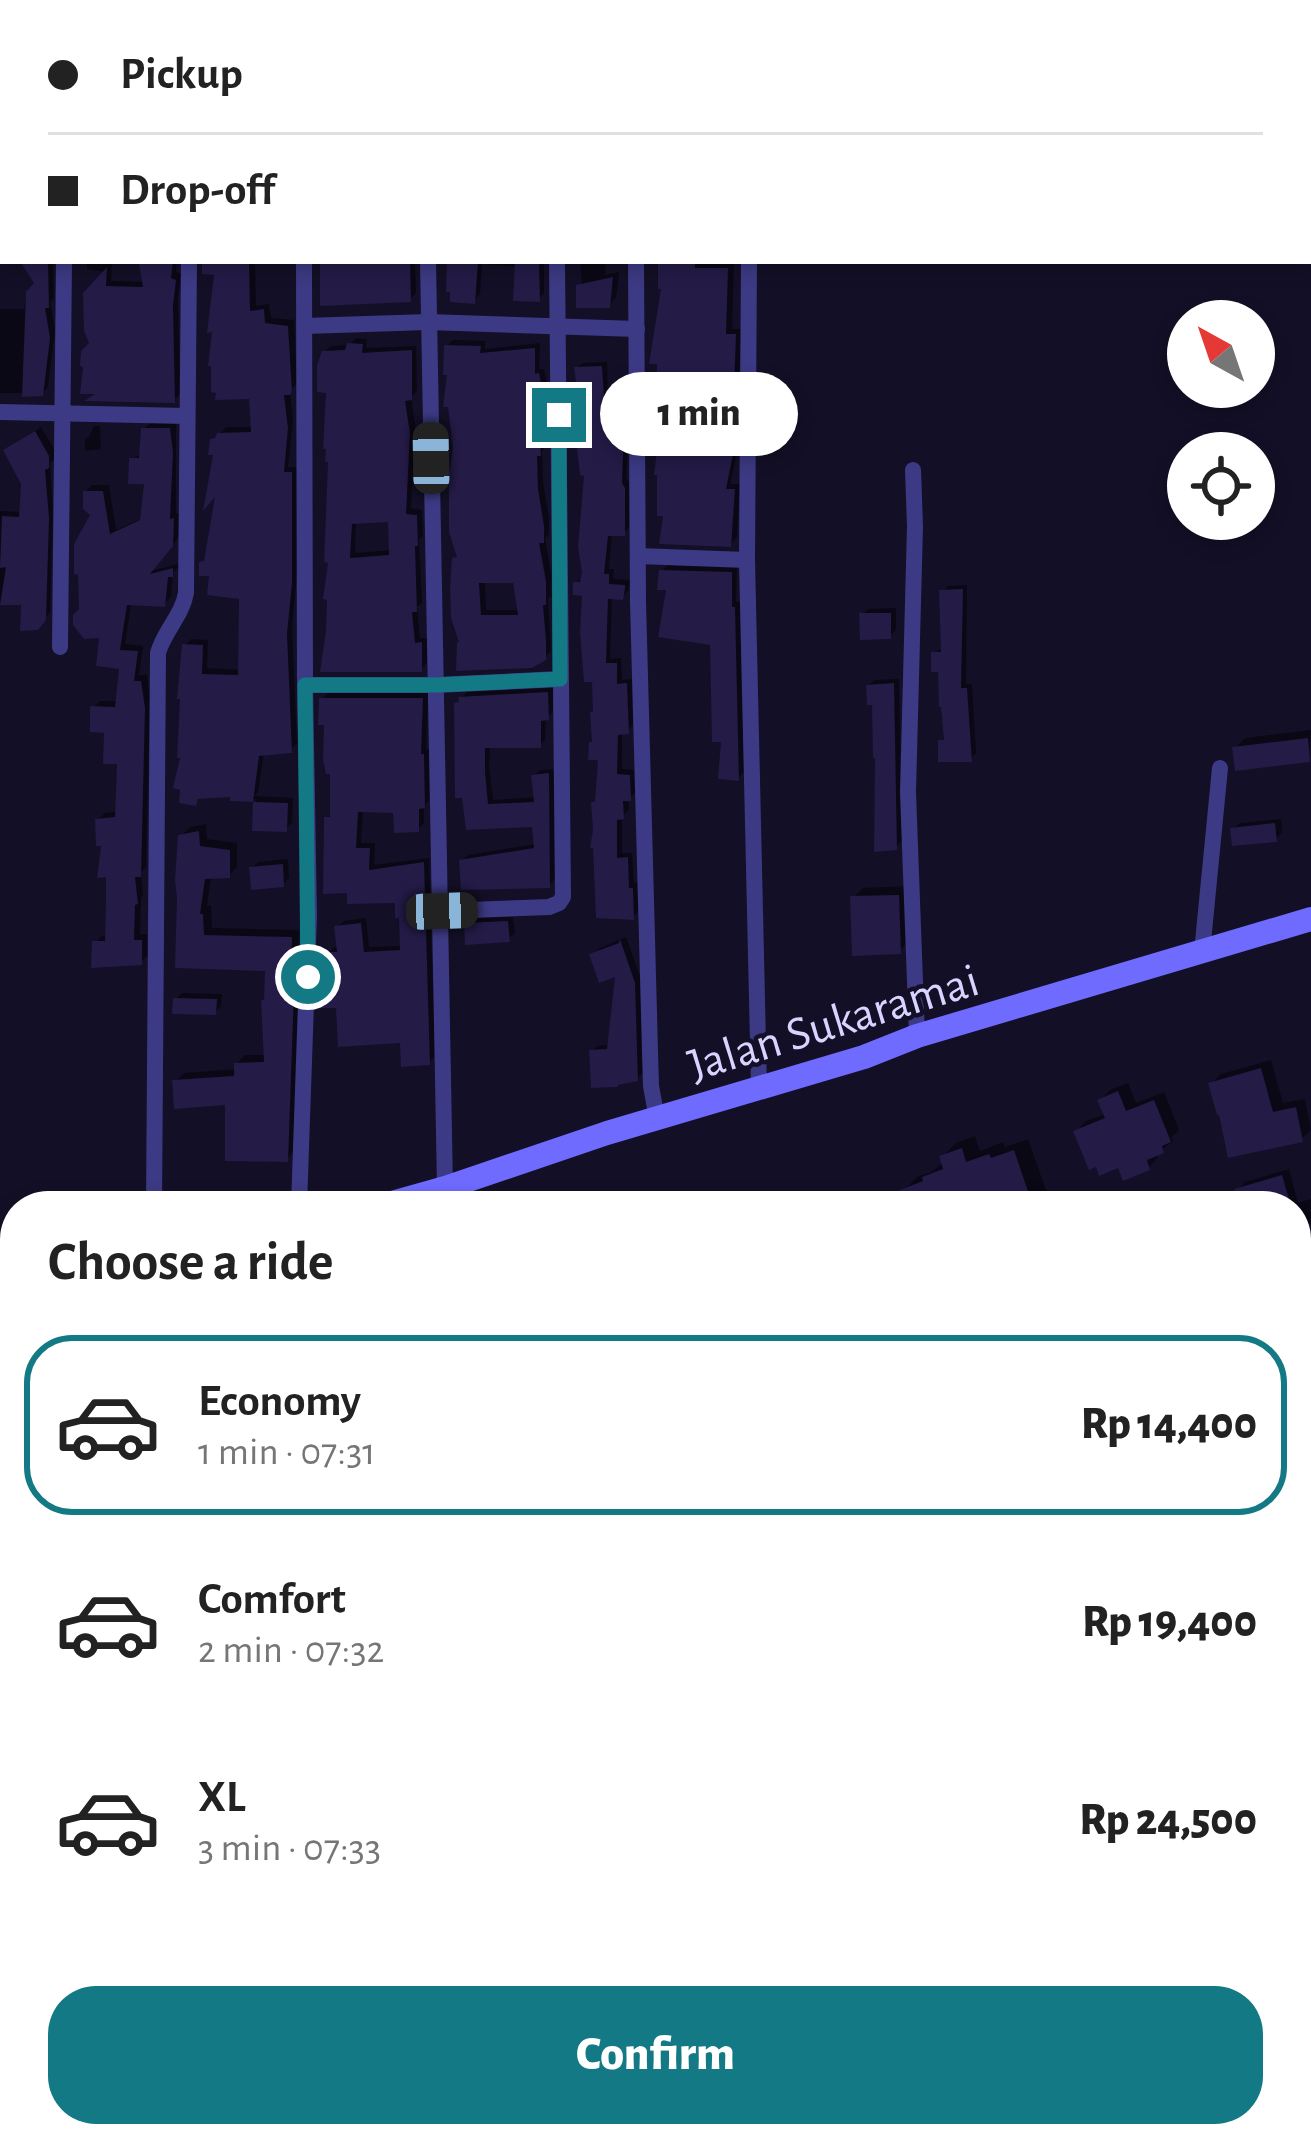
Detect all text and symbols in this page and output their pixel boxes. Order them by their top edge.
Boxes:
text: Pickup [120,52,243,97]
text: Drop-off [120,168,275,213]
north arrow [1167,300,1275,408]
map controls [1167,300,1275,540]
callout: 1 min [601,373,799,457]
route end [532,388,586,442]
text: 1 min [657,394,741,433]
car [412,422,450,494]
button: locate [1167,432,1275,540]
car [405,892,479,930]
route start [281,950,335,1004]
street label: Jalan Sukaramai [683,957,985,1091]
text: Choose a ride [48,1236,334,1290]
icon: car [54,1371,162,1479]
text: Economy [198,1379,361,1424]
text: Rp 14,400 [1081,1402,1257,1447]
text: 1 min · 07:31 [198,1433,376,1472]
icon: car [54,1569,162,1677]
text: Comfort [198,1577,346,1622]
text: Rp 19,400 [1082,1600,1257,1645]
text: 2 min · 07:32 [198,1631,384,1670]
icon: car [54,1767,162,1875]
text: XL [198,1775,246,1820]
text: Rp 24,500 [1079,1798,1257,1843]
text: 3 min · 07:33 [198,1829,381,1868]
button: Confirm [48,1986,1263,2124]

